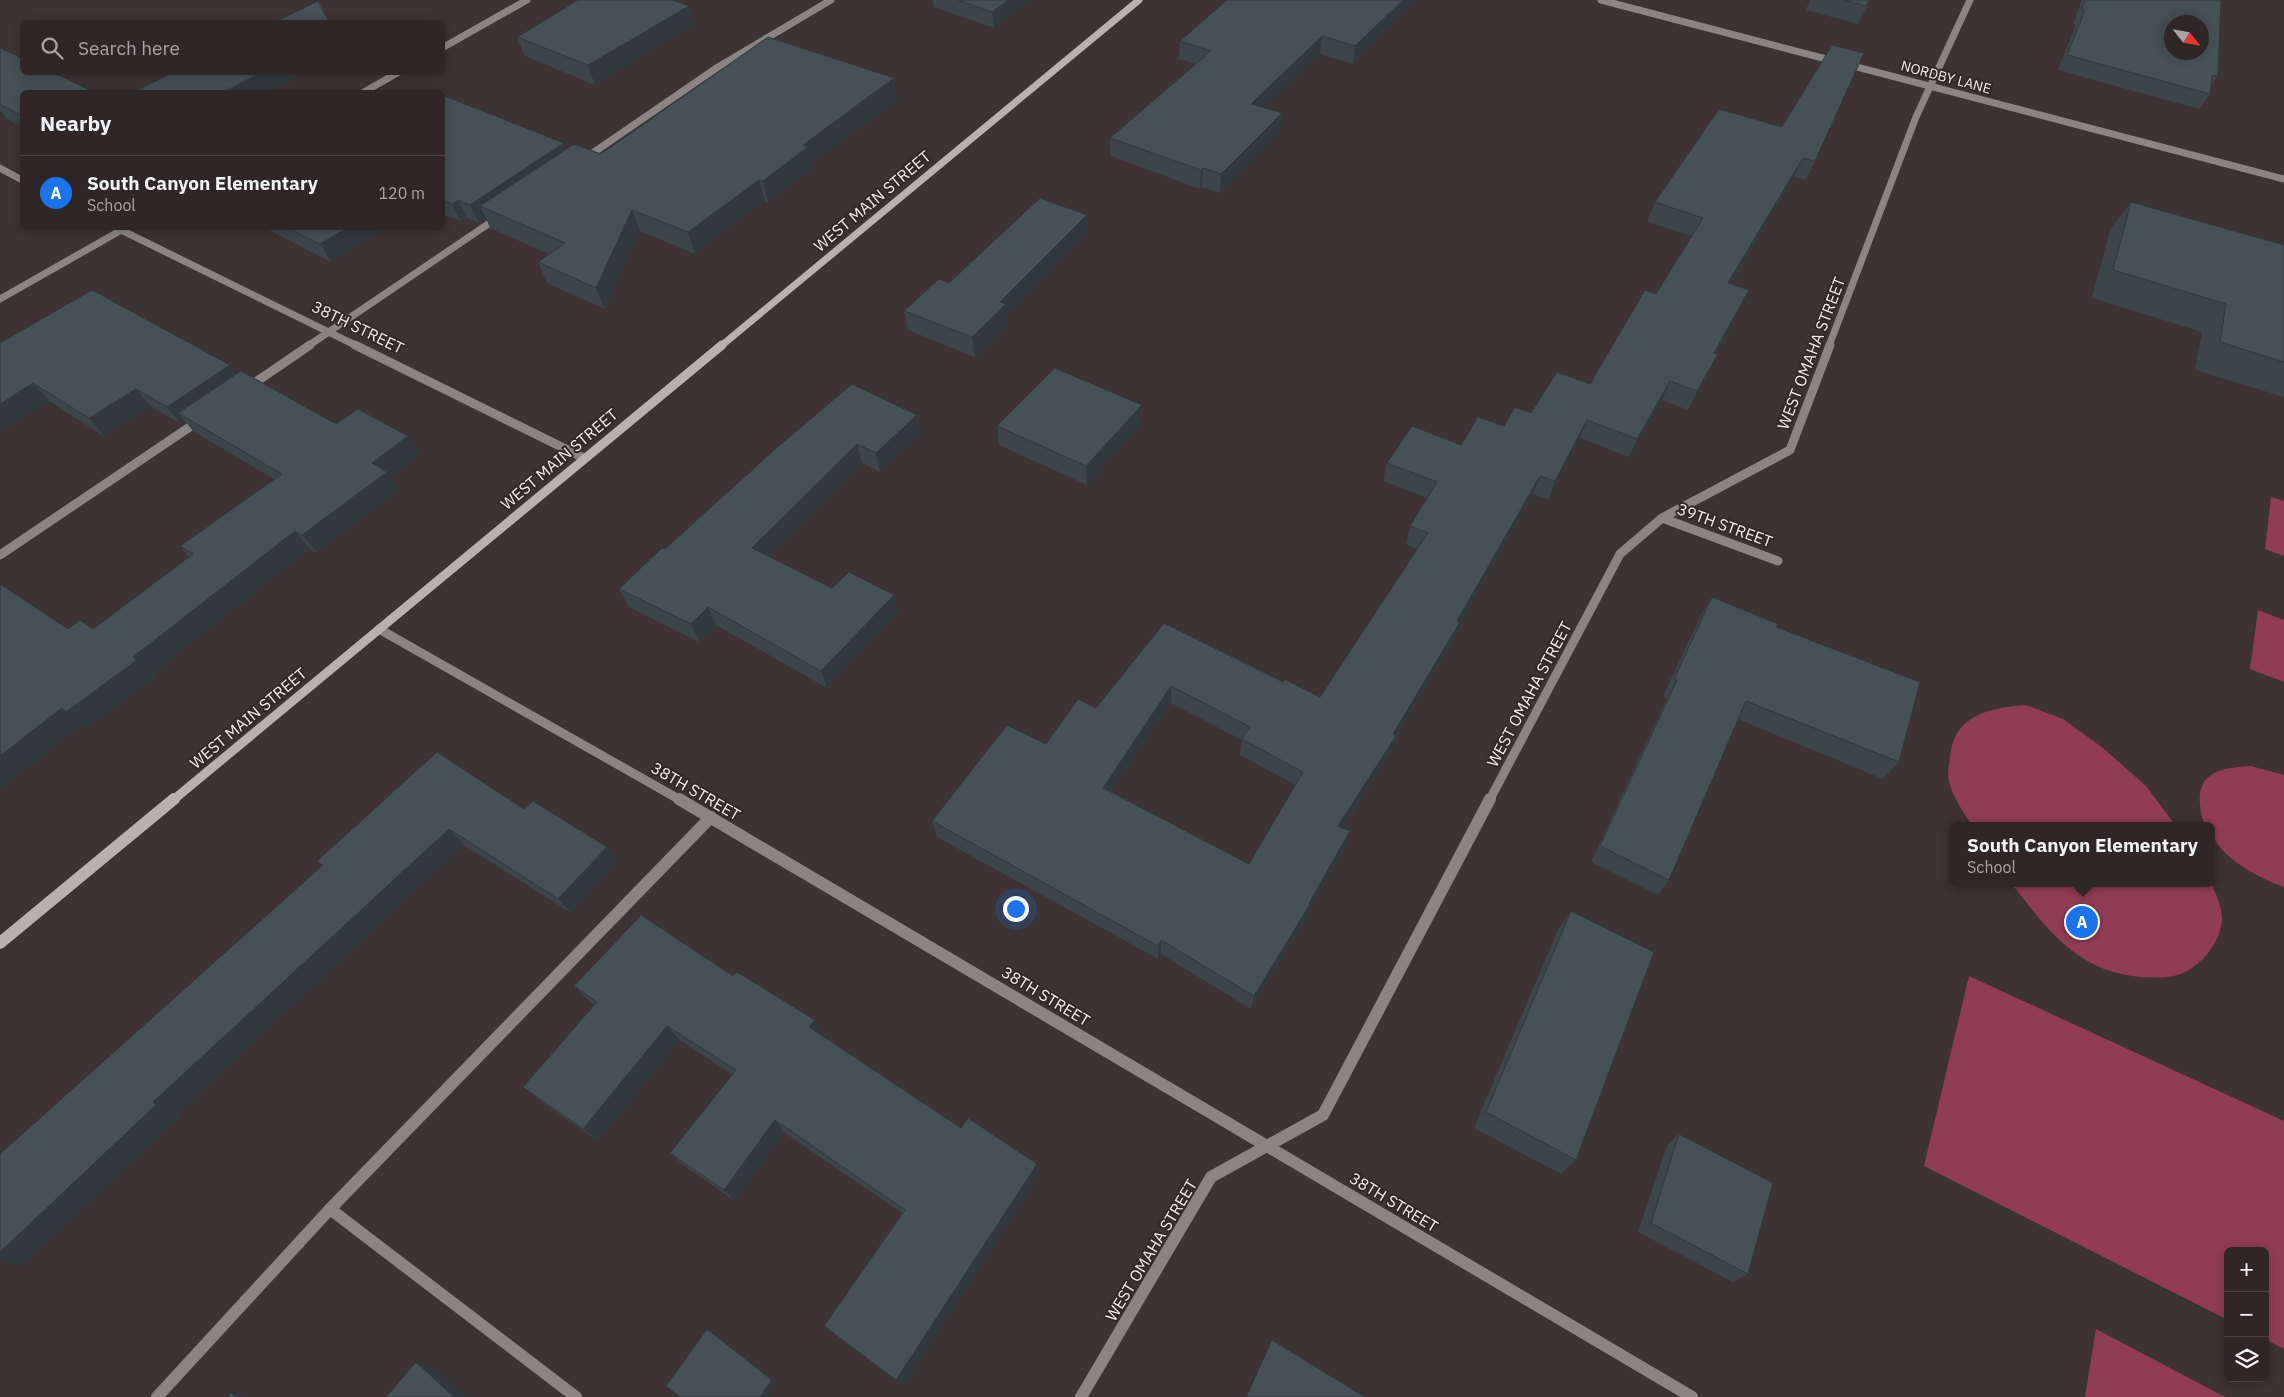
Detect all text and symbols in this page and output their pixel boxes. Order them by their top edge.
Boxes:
north arrow [2164,15,2209,60]
search box [20,20,445,75]
icon: search [38,34,66,62]
text: Search here [78,36,180,60]
street label: NORDBY LANE [1899,56,1993,98]
text: Nearby [40,109,111,137]
street label: WEST MAIN STREET [809,146,935,256]
text: South Canyon Elementary [87,171,318,195]
text: A [51,183,61,203]
text: 120 m [378,183,425,203]
text: School [87,195,136,215]
street label: WEST OMAHA STREET [1773,274,1849,432]
street label: 38TH STREET [309,296,407,358]
street label: WEST MAIN STREET [496,404,622,514]
street label: 39TH STREET [1675,499,1775,551]
street label: WEST OMAHA STREET [1482,618,1576,770]
street label: WEST MAIN STREET [185,663,311,773]
street label: 38TH STREET [648,757,744,825]
popup [1950,822,2215,887]
text: South Canyon Elementary [1967,833,2198,857]
text: School [1967,857,2016,877]
your location [1003,896,1029,922]
pin: A [2066,903,2098,941]
street label: 38TH STREET [998,962,1094,1030]
street label: 38TH STREET [1346,1168,1442,1236]
street label: WEST OMAHA STREET [1101,1175,1201,1325]
map controls [2224,1247,2269,1382]
button: + [2224,1247,2269,1292]
button: − [2224,1292,2269,1337]
button: layers [2224,1337,2269,1382]

